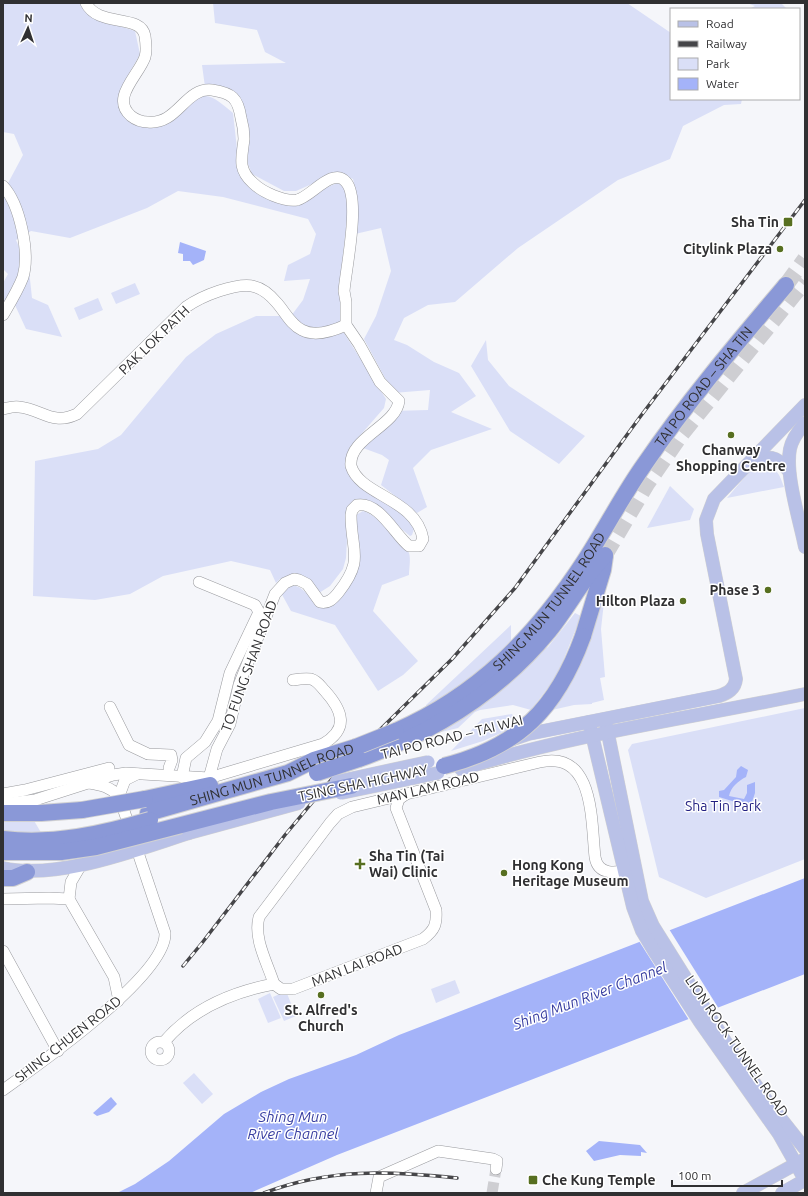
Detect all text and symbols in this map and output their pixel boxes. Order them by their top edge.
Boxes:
north arrow [8,8,48,48]
legend [670,8,800,100]
text: N [24,12,33,24]
text: Road [706,17,734,30]
text: Railway [706,37,747,50]
text: Park [706,57,730,70]
text: Water [706,77,739,90]
place label: Sha Tin [731,214,779,230]
marker: Sha Tin [782,216,794,228]
place label: Citylink Plaza [683,241,772,257]
marker: Citylink Plaza [775,244,785,254]
street label: PAK LOK PATH [116,302,192,378]
street label: TAI PO ROAD – SHA TIN [651,323,756,450]
marker: Chanway Shopping Centre [726,430,736,440]
place label: Chanway Shopping Centre [676,442,786,474]
street label: SHING MUN TUNNEL ROAD [490,529,609,674]
place label: Phase 3 [709,582,760,598]
marker: Phase 3 [763,585,773,595]
place label: Hilton Plaza [596,593,675,609]
marker: Hilton Plaza [678,596,688,606]
street label: TO FUNG SHAN ROAD [218,598,280,734]
street label: TAI PO ROAD – TAI WAI [379,712,525,762]
street label: SHING MUN TUNNEL ROAD [188,740,356,809]
street label: TSING SHA HIGHWAY [297,761,429,805]
street label: MAN LAM ROAD [375,768,481,808]
park label: Sha Tin Park [685,798,761,814]
place label: Sha Tin (Tai Wai) Clinic [369,848,444,880]
place label: Hong Kong Heritage Museum [512,857,629,889]
marker: Sha Tin (Tai Wai) Clinic [354,858,366,870]
marker: Hong Kong Heritage Museum [499,868,509,878]
street label: MAN LAI ROAD [309,940,405,990]
water label: Shing Mun River Channel [510,958,670,1033]
street label: LION ROCK TUNNEL ROAD [682,972,792,1120]
marker: St. Alfred's Church [316,990,326,1000]
street label: SHING CHUEN ROAD [12,992,124,1085]
place label: St. Alfred's Church [285,1002,358,1034]
water label: Shing Mun River Channel [247,1108,339,1142]
scale bar [672,1162,782,1188]
text: 100 m [678,1169,711,1182]
place label: Che Kung Temple [542,1172,656,1188]
marker: Che Kung Temple [527,1174,539,1186]

